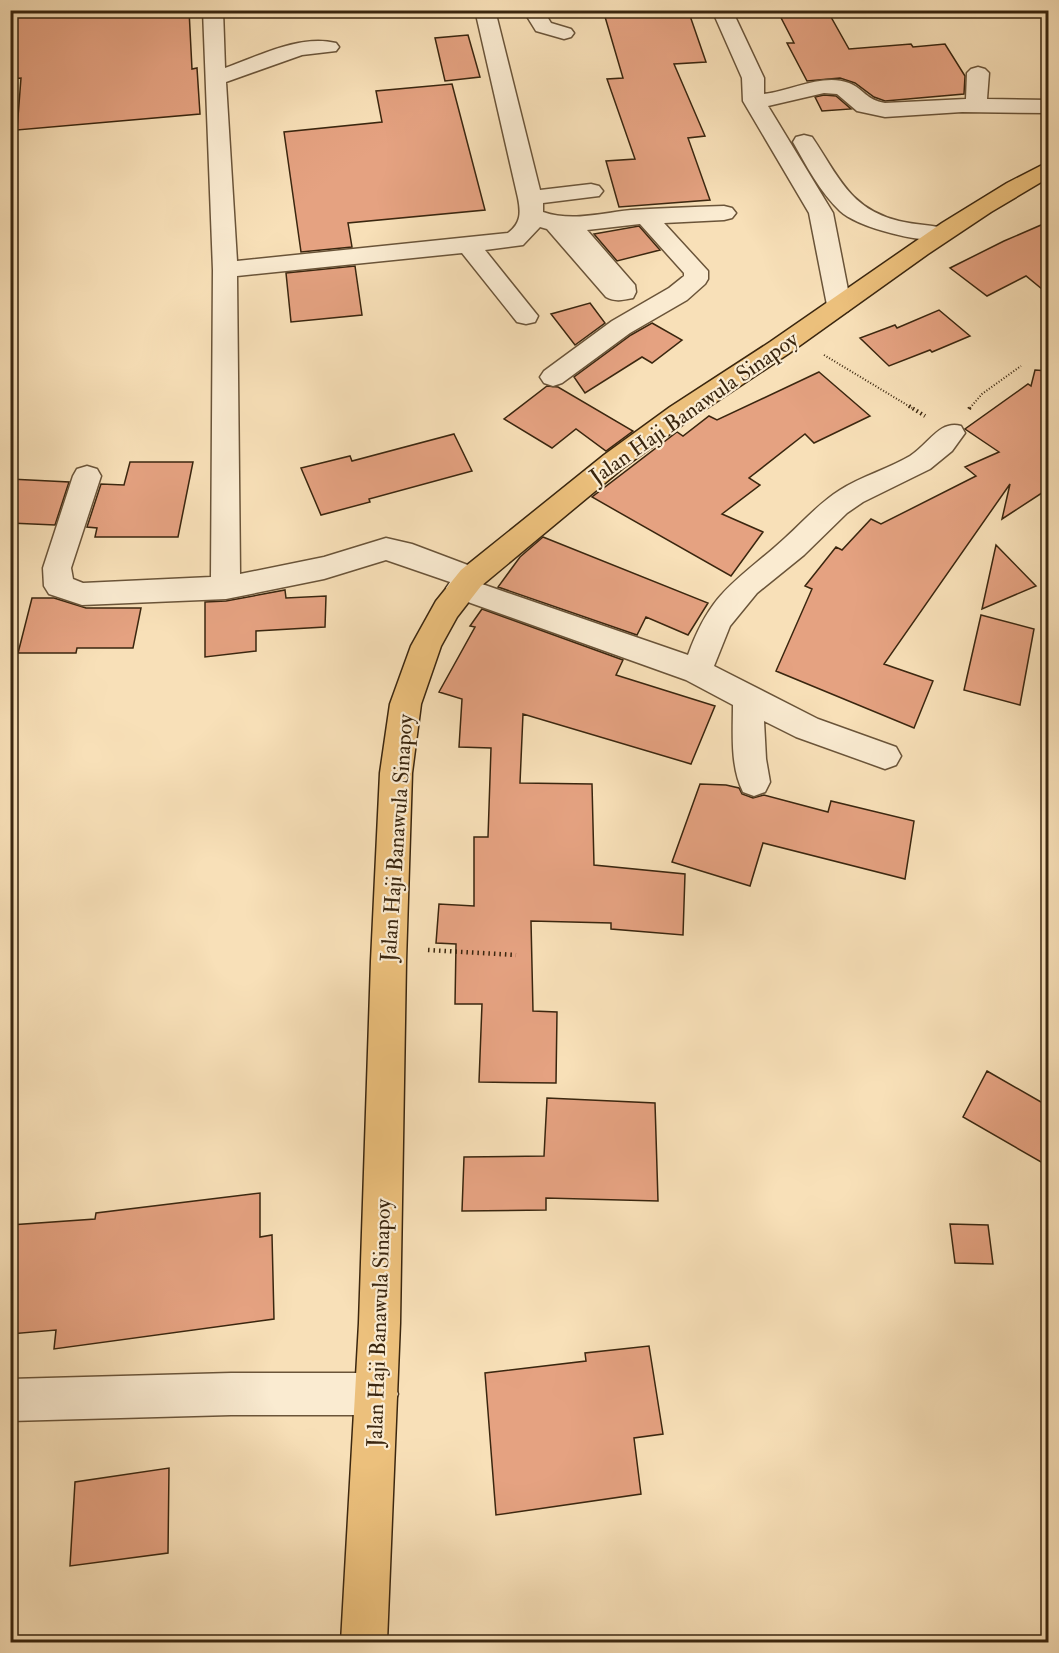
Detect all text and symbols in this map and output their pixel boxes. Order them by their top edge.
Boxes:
street label: Jalan Haji Banawula Sinapoy [583,325,805,492]
street label: Jalan Haji Banawula Sinapoy [374,713,421,964]
street label: Jalan Haji Banawula Sinapoy [361,1198,398,1449]

